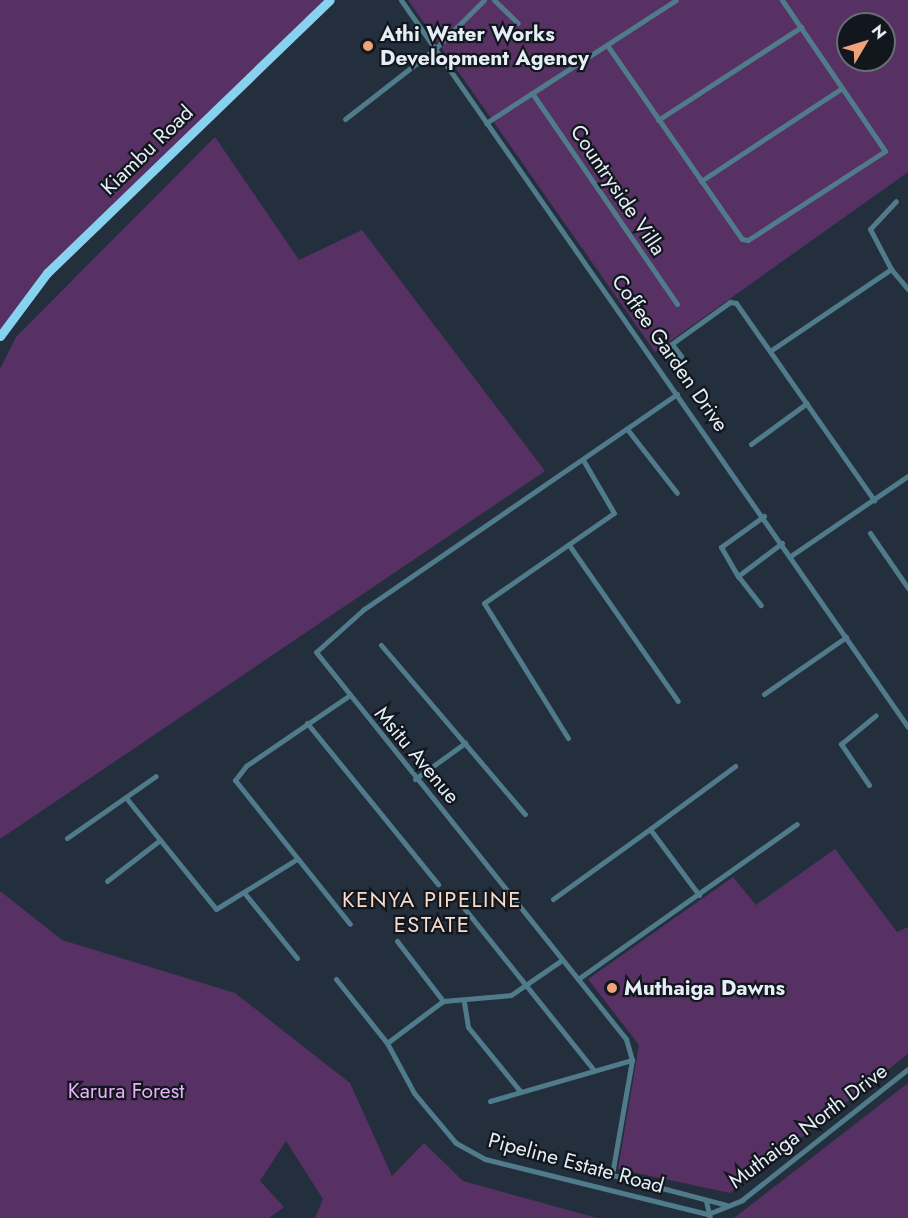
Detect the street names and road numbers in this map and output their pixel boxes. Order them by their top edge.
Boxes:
street label: Kiambu Road [96,100,198,200]
street label: Countryside Villa [565,120,671,260]
street label: Coffee Garden Drive [606,270,734,436]
street label: Msitu Avenue [369,701,465,809]
street label: Muthaiga North Drive [724,1058,892,1194]
street label: Pipeline Estate Road [485,1127,667,1199]

